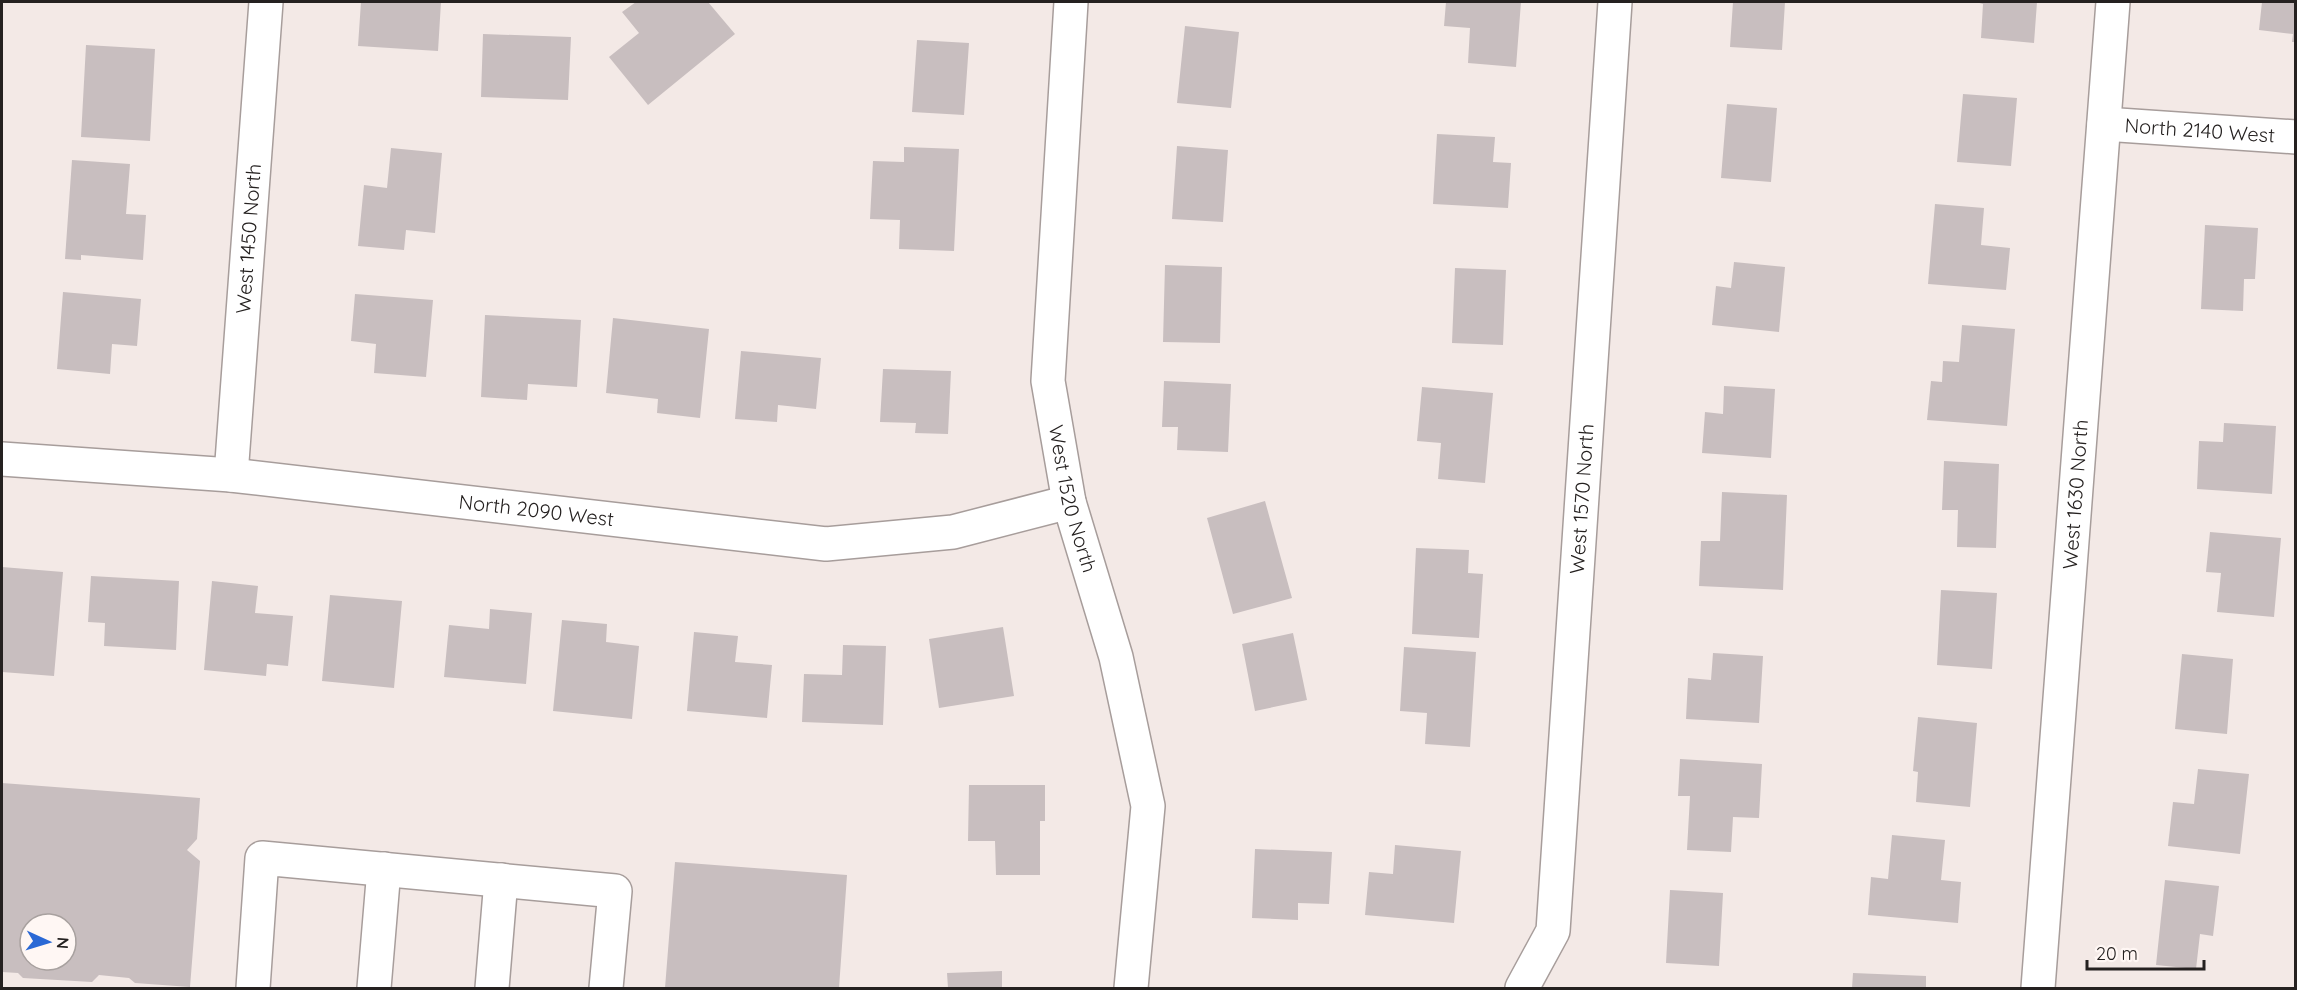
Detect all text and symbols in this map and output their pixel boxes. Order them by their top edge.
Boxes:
street label: North 2140 West [2124,112,2276,148]
street label: West 1450 North [230,163,266,315]
street label: West 1630 North [2057,418,2093,570]
street label: West 1520 North [1044,423,1103,575]
street label: West 1570 North [1564,423,1599,575]
street label: North 2090 West [458,489,616,531]
north arrow [18,912,78,972]
scale bar [2087,933,2204,971]
text: N [53,936,73,950]
text: 20 m [2096,942,2138,965]

